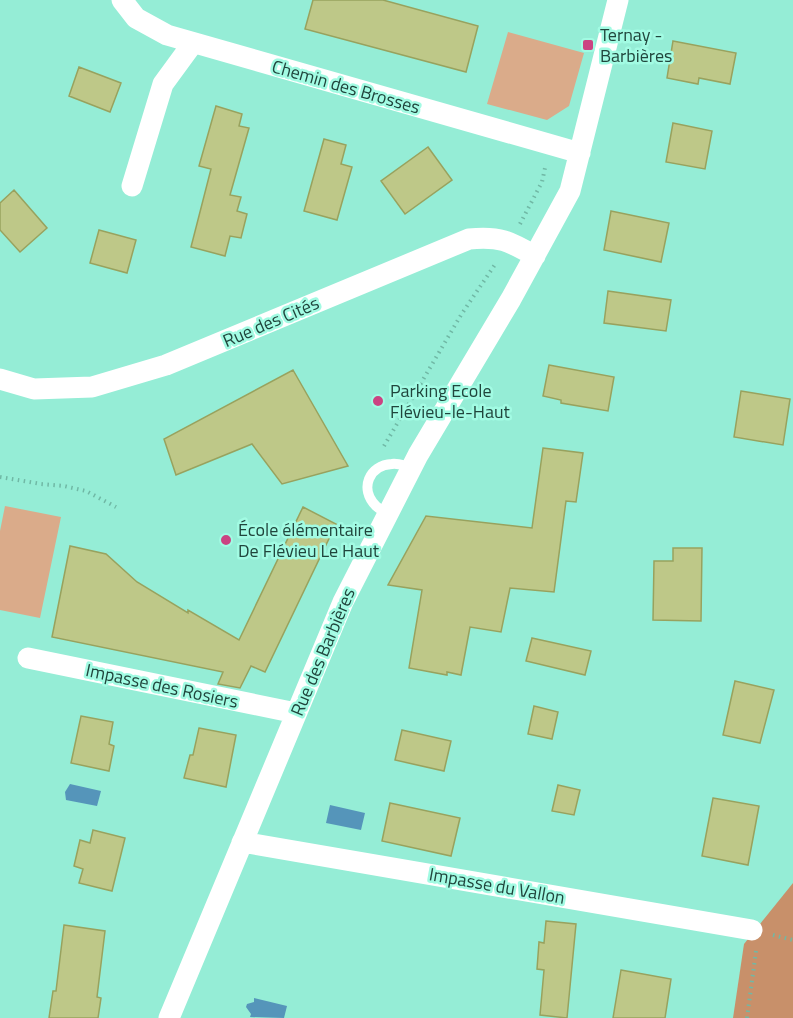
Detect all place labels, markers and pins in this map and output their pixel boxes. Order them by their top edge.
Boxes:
place label: Ternay - Barbières [600,21,672,69]
marker: Ternay - Barbières [581,38,595,52]
place label: Parking Ecole Flévieu-le-Haut [390,377,511,425]
marker: Parking Ecole Flévieu-le-Haut [371,394,385,408]
place label: École élémentaire De Flévieu Le Haut [238,516,380,564]
marker: École élémentaire De Flévieu Le Haut [219,533,233,547]

